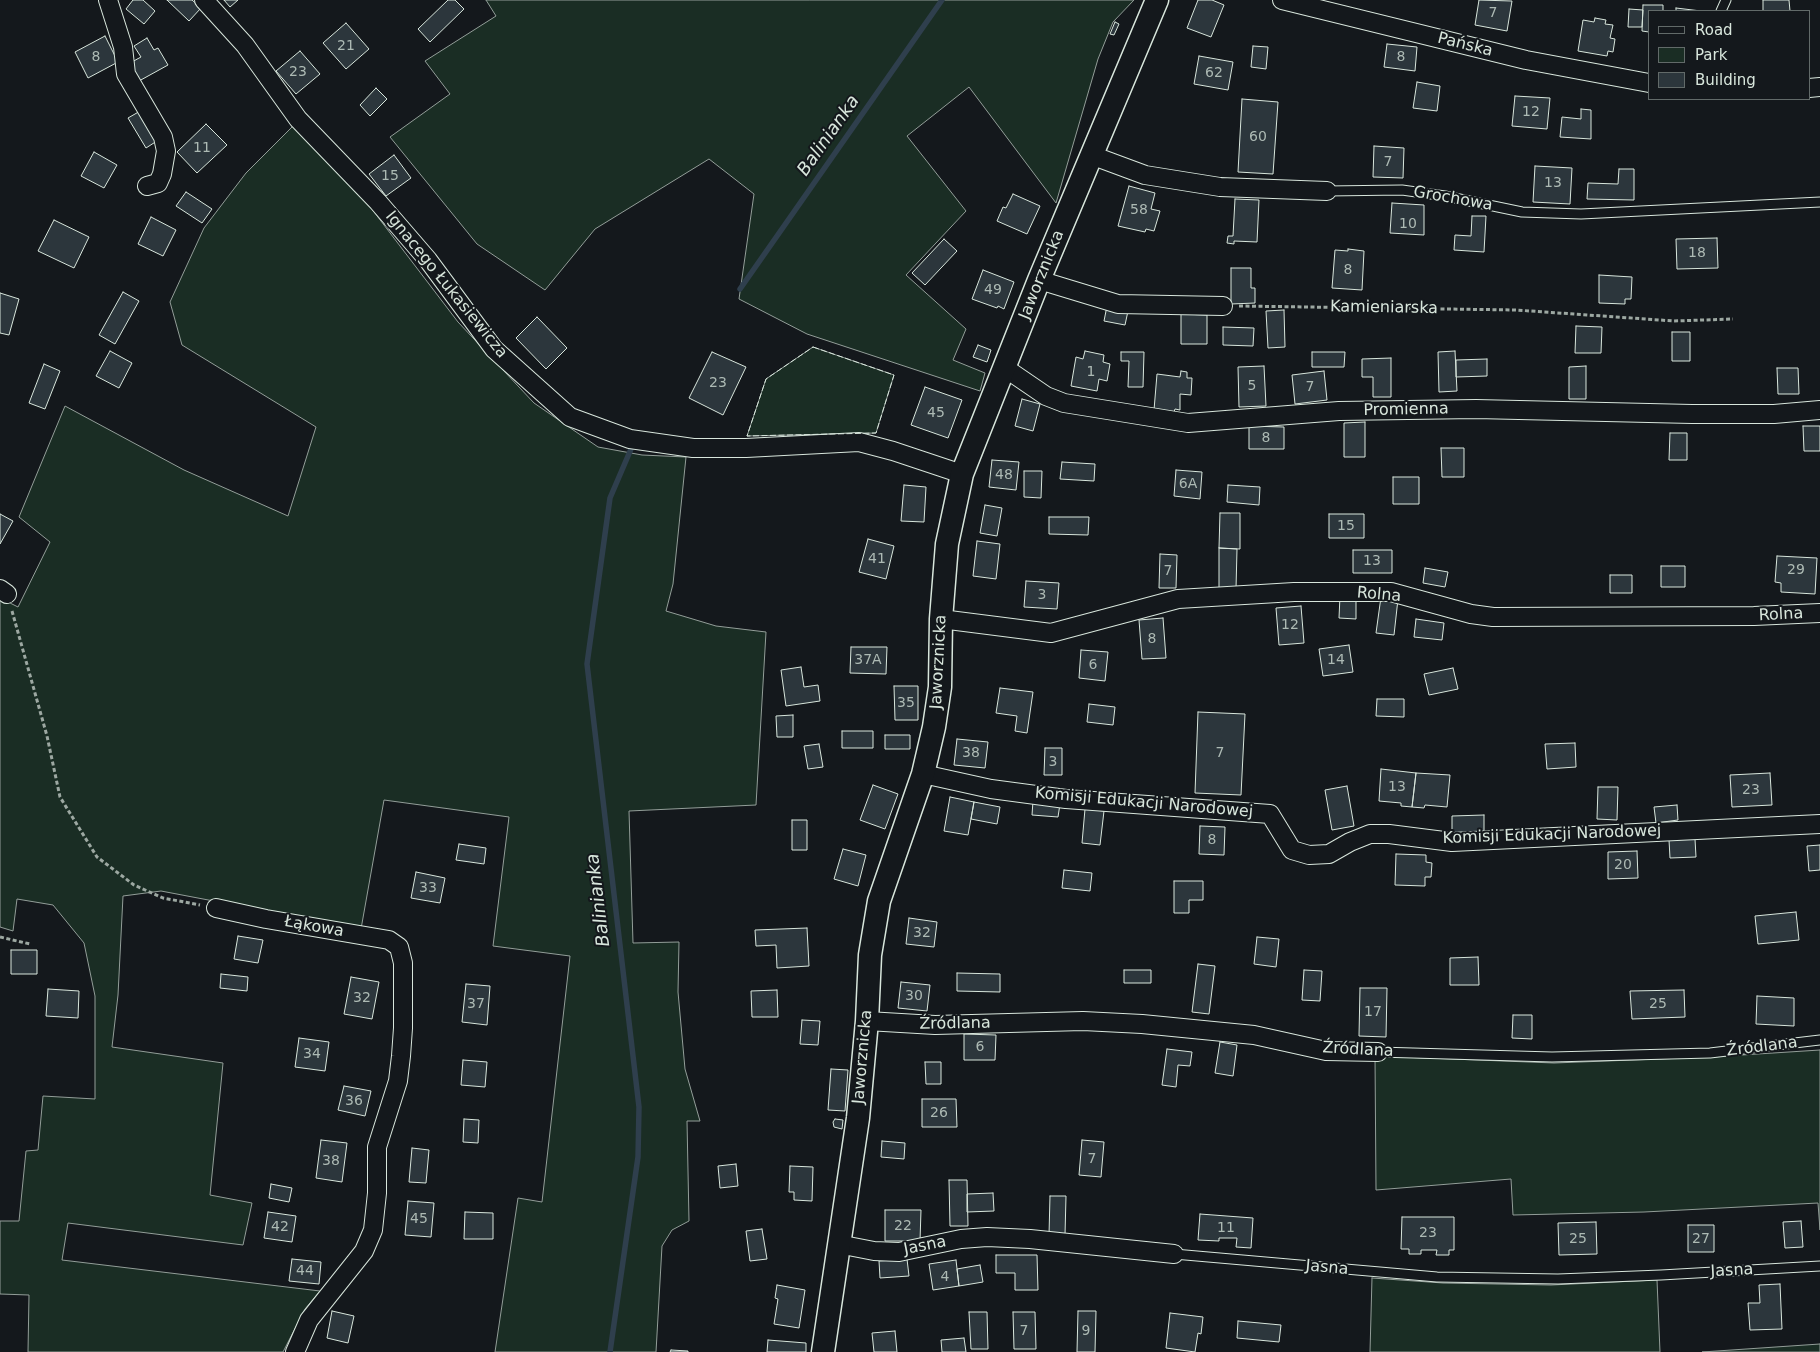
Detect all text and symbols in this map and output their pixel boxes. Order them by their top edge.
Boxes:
house number: 7 [1489,5,1497,21]
legend [1648,10,1810,100]
text: Road [1695,21,1733,39]
street label: Pańska [1436,29,1494,61]
house number: 21 [337,38,355,54]
text: Park [1695,46,1727,64]
house number: 8 [92,49,100,65]
house number: 8 [1397,49,1405,65]
house number: 23 [289,64,307,80]
house number: 62 [1205,65,1223,81]
text: Building [1695,71,1756,89]
water label: Balinianka [793,91,865,181]
house number: 12 [1522,104,1540,120]
house number: 60 [1249,129,1267,145]
house number: 11 [193,140,211,156]
house number: 7 [1384,154,1392,170]
house number: 15 [381,168,399,184]
house number: 13 [1544,175,1562,191]
street label: Grochowa [1412,183,1494,215]
house number: 58 [1130,202,1148,218]
street label: Ignacego Łukasiewicza [381,208,511,362]
house number: 10 [1399,216,1417,232]
street label: Jaworznicka [1015,228,1069,322]
house number: 18 [1688,245,1706,261]
house number: 8 [1344,262,1352,278]
house number: 49 [984,282,1002,298]
street label: Kamieniarska [1330,297,1438,319]
house number: 1 [1087,364,1095,380]
house number: 23 [709,375,727,391]
house number: 5 [1248,378,1256,394]
house number: 7 [1306,379,1314,395]
street label: Promienna [1363,400,1449,420]
house number: 45 [927,405,945,421]
house number: 8 [1262,430,1270,446]
house number: 48 [995,467,1013,483]
house number: 6A [1179,476,1197,492]
house number: 15 [1337,518,1355,534]
house number: 41 [868,551,886,567]
house number: 13 [1363,553,1381,569]
house number: 29 [1787,562,1805,578]
house number: 7 [1164,563,1172,579]
street label: Rolna [1356,583,1402,607]
house number: 3 [1038,587,1046,603]
street label: Rolna [1758,604,1804,626]
street label: Jaworznicka [927,614,951,710]
house number: 12 [1281,617,1299,633]
house number: 8 [1148,631,1156,647]
house number: 37A [854,652,882,668]
house number: 14 [1327,652,1345,668]
house number: 6 [1089,657,1097,673]
house number: 35 [897,695,915,711]
house number: 38 [962,745,980,761]
house number: 7 [1216,745,1224,761]
house number: 3 [1049,754,1057,770]
house number: 13 [1388,779,1406,795]
house number: 23 [1742,782,1760,798]
street label: Komisji Edukacji Narodowej [1034,784,1254,822]
street label: Komisji Edukacji Narodowej [1442,822,1662,848]
house number: 8 [1208,832,1216,848]
water label: Balinianka [583,852,615,948]
house number: 20 [1614,857,1632,873]
house number: 33 [419,880,437,896]
street label: Łąkowa [283,912,345,942]
house number: 32 [913,925,931,941]
house number: 30 [905,988,923,1004]
house number: 32 [353,990,371,1006]
house number: 37 [467,996,485,1012]
house number: 25 [1649,996,1667,1012]
house number: 17 [1364,1004,1382,1020]
street label: Jaworznicka [849,1009,877,1105]
street label: Źródlana [919,1014,991,1034]
street label: Źródlana [1725,1033,1799,1061]
house number: 6 [976,1039,984,1055]
street label: Źródlana [1322,1039,1394,1061]
house number: 34 [303,1046,321,1062]
house number: 36 [345,1093,363,1109]
house number: 26 [930,1105,948,1121]
house number: 7 [1088,1151,1096,1167]
house number: 38 [322,1153,340,1169]
house number: 45 [410,1211,428,1227]
house number: 22 [894,1218,912,1234]
house number: 42 [271,1219,289,1235]
house number: 11 [1217,1220,1235,1236]
house number: 23 [1419,1225,1437,1241]
house number: 25 [1569,1231,1587,1247]
house number: 27 [1692,1231,1710,1247]
street label: Jasna [902,1232,948,1260]
street label: Jasna [1305,1257,1349,1279]
street label: Jasna [1710,1260,1754,1282]
house number: 44 [296,1263,314,1279]
house number: 4 [941,1269,949,1285]
house number: 7 [1020,1323,1028,1339]
house number: 9 [1082,1323,1090,1339]

